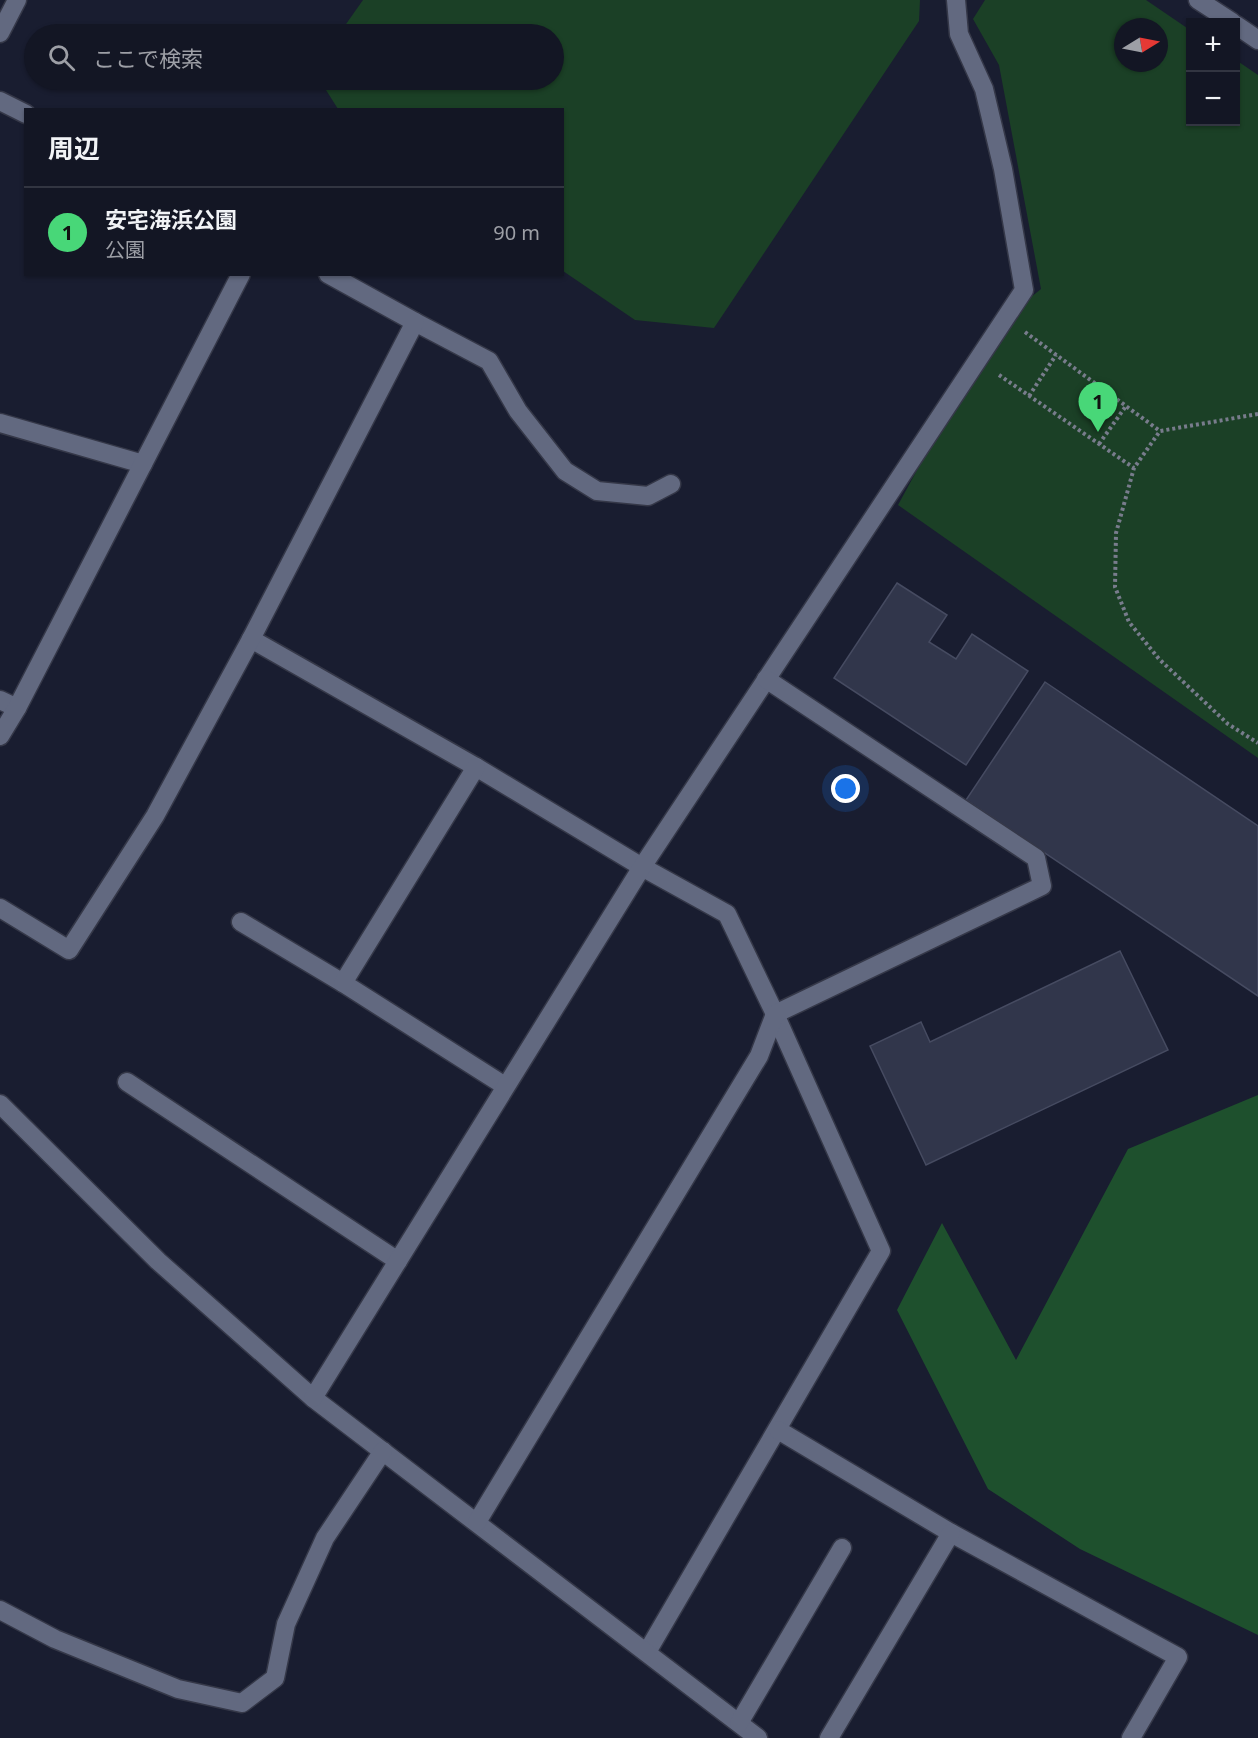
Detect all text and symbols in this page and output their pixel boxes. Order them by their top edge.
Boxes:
north arrow [1114,18,1168,72]
map controls [1186,18,1240,126]
button: + [1186,18,1240,72]
search box [24,24,564,90]
icon: search [45,41,78,74]
text: ここで検索 [93,43,203,73]
button: − [1186,72,1240,126]
text: 周辺 [48,130,100,166]
text: 安宅海浜公園 [105,204,237,234]
text: 1 [62,219,73,246]
text: 90 m [493,219,540,246]
text: 公園 [105,236,145,263]
pin: 1 [1078,382,1118,432]
your location [831,774,860,803]

